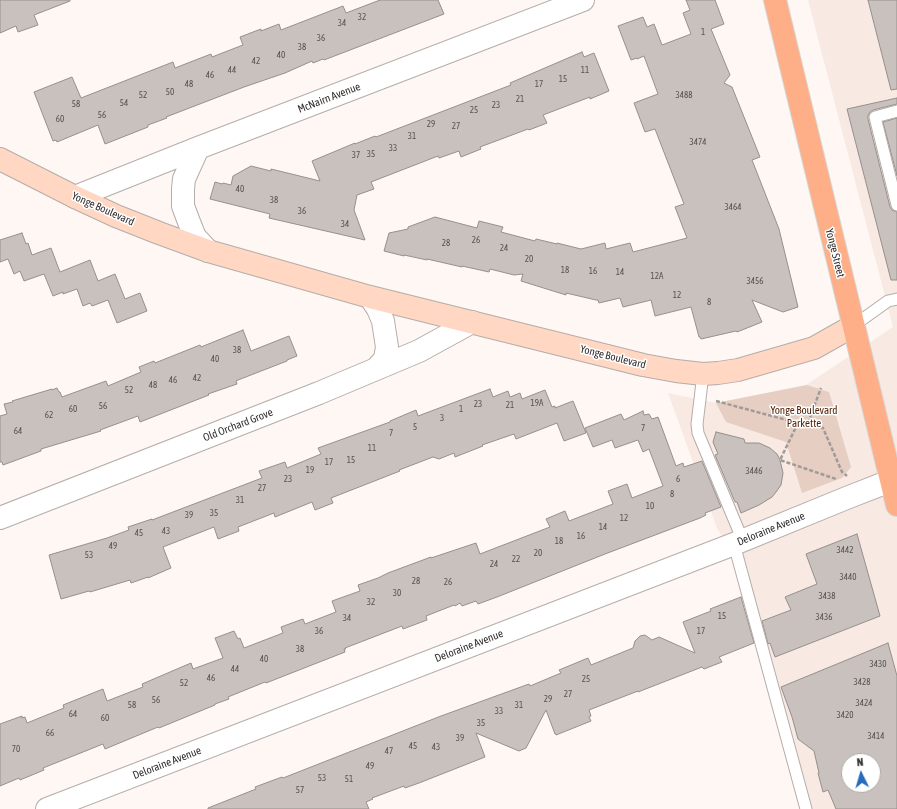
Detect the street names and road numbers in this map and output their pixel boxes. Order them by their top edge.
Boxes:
street label: McNairn Avenue [296,80,362,116]
street label: Yonge Boulevard [70,189,136,229]
street label: Yonge Street [823,227,847,279]
street label: Yonge Boulevard [579,342,647,372]
street label: Old Orchard Grove [201,406,275,444]
street label: Deloraine Avenue [735,509,807,549]
street label: Deloraine Avenue [433,627,505,665]
street label: Deloraine Avenue [131,744,203,782]

